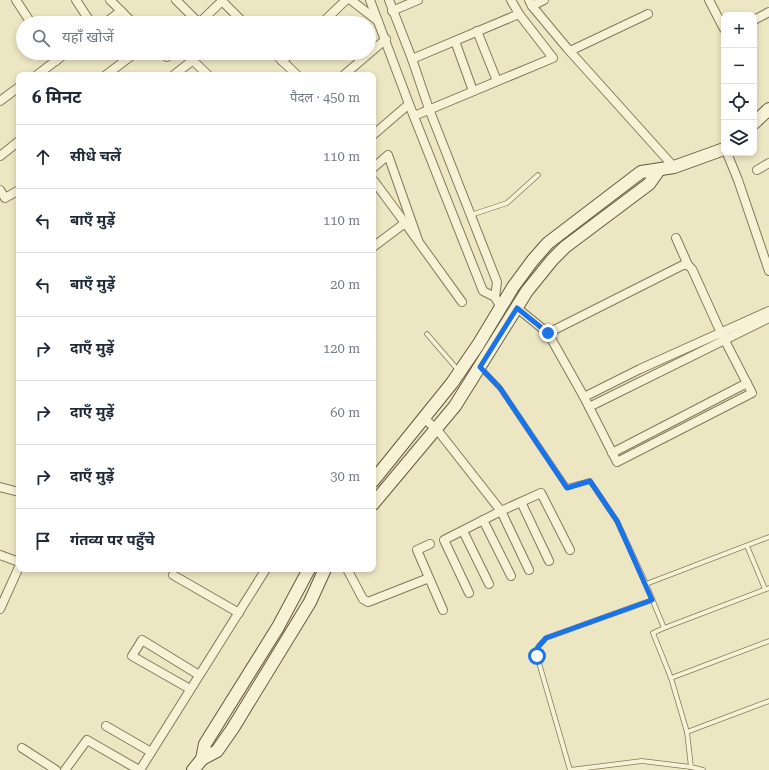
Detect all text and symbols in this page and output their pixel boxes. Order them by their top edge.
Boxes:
map controls [721,12,757,156]
button: + [721,12,757,48]
search box [16,16,376,60]
icon: search [30,27,52,49]
text: यहाँ खोजें [62,28,114,46]
button: − [721,48,757,84]
button: locate [721,84,757,120]
text: 6 मिनट [32,87,82,107]
text: पैदल · 450 m [290,90,360,105]
button: layers [721,120,757,156]
icon: ahead [32,146,54,168]
text: सीधे चलें [70,147,121,165]
text: 110 m [323,149,360,164]
icon: left [32,210,54,232]
text: बाएँ मुड़ें [70,211,115,229]
text: 110 m [323,213,360,228]
icon: left [32,274,54,296]
text: बाएँ मुड़ें [70,275,115,293]
text: 20 m [330,277,360,292]
route end [539,324,557,342]
icon: right [32,338,54,360]
text: दाएँ मुड़ें [70,339,114,357]
text: 120 m [323,341,360,356]
icon: right [32,402,54,424]
text: दाएँ मुड़ें [70,403,114,421]
text: 60 m [330,405,360,420]
icon: right [32,466,54,488]
text: दाएँ मुड़ें [70,467,114,485]
text: 30 m [330,469,360,484]
icon: arrive [32,530,54,552]
text: गंतव्य पर पहुँचे [70,531,155,549]
route start [528,647,546,665]

